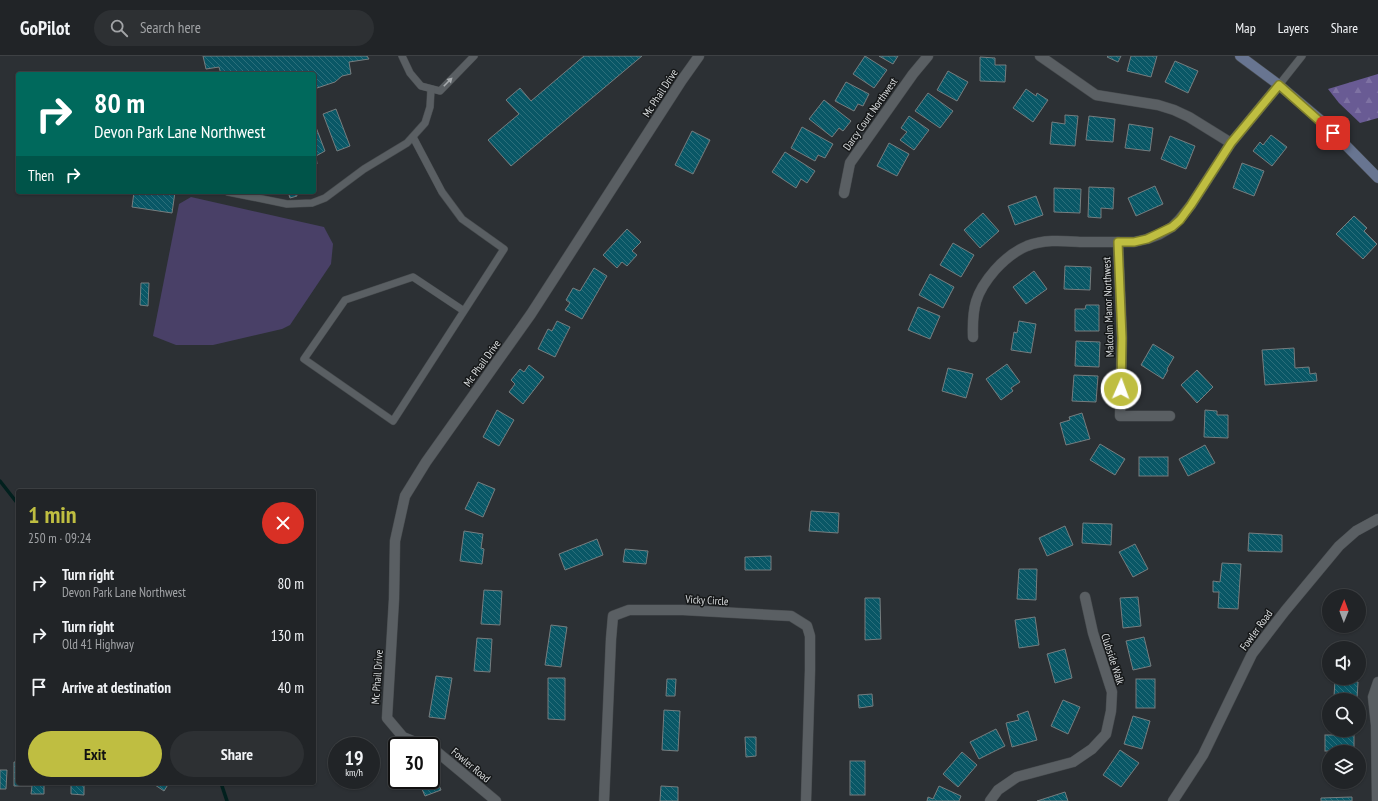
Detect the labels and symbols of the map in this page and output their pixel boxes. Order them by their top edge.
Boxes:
street label: Mc Phail Drive [639,66,681,120]
street label: Darcy Court Northwest [840,75,900,153]
one-way arrow [443,77,453,87]
pin [1316,116,1350,150]
street label: Malcolm Manor Northwest [1099,257,1117,357]
street label: Mc Phail Drive [460,336,504,389]
position arrow [1100,368,1142,410]
north arrow [1322,589,1366,633]
street label: Vicky Circle [684,592,729,608]
street label: Fowler Road [1237,607,1276,653]
street label: Clubside Walk [1098,632,1128,687]
street label: Mc Phail Drive [368,649,386,705]
speed limit sign: 30 [388,737,440,789]
street label: Fowler Road [449,745,494,786]

